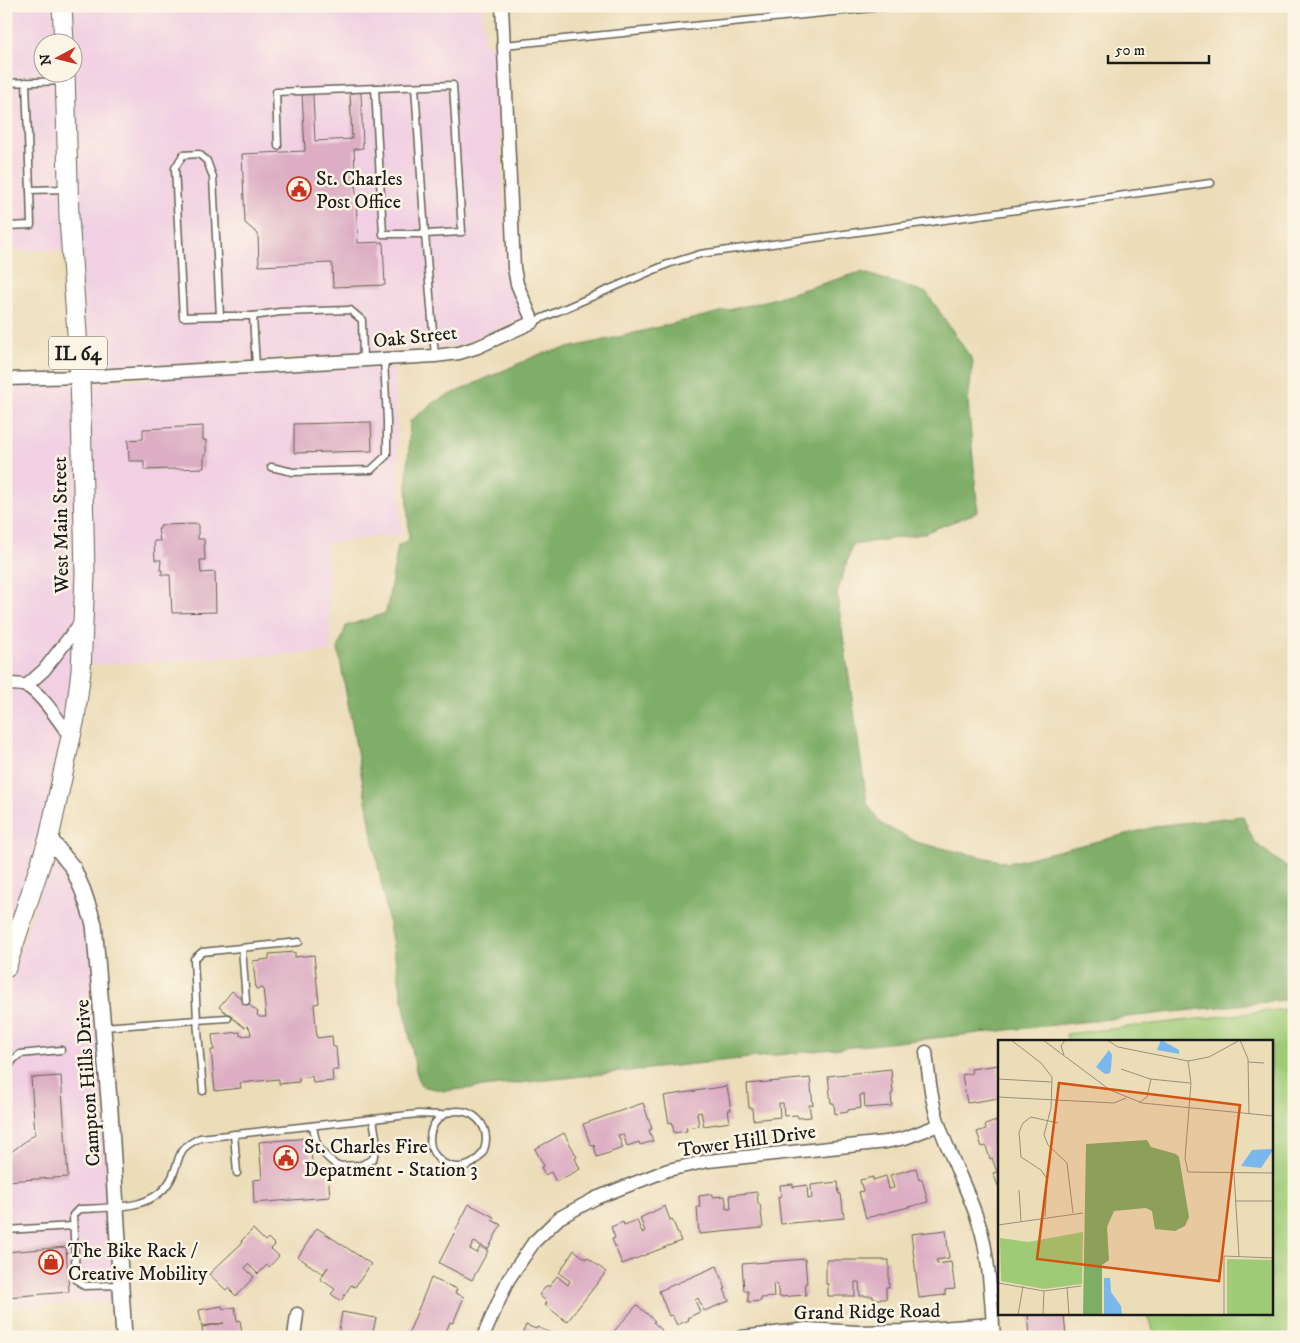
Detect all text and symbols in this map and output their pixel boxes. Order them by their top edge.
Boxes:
north arrow [32,32,82,82]
scale bar [1108,32,1209,64]
text: 50 m [1115,41,1145,60]
text: N [36,52,56,66]
place label: St. Charles Post Office [316,167,403,215]
public building icon: St. Charles Post Office [286,176,312,202]
street label: Oak Street [372,321,458,354]
road number: IL 64 [49,336,107,369]
street label: West Main Street [48,456,75,595]
street label: Campton Hills Drive [70,999,107,1167]
inset map [998,1040,1272,1316]
street label: Tower Hill Drive [677,1119,817,1163]
place label: St. Charles Fire Depatment - Station 3 [304,1135,478,1183]
public building icon: St. Charles Fire Depatment - Station 3 [273,1145,299,1171]
place label: The Bike Rack / Creative Mobility [68,1239,208,1287]
shop icon: The Bike Rack / Creative Mobility [38,1249,64,1275]
street label: Grand Ridge Road [793,1299,941,1326]

